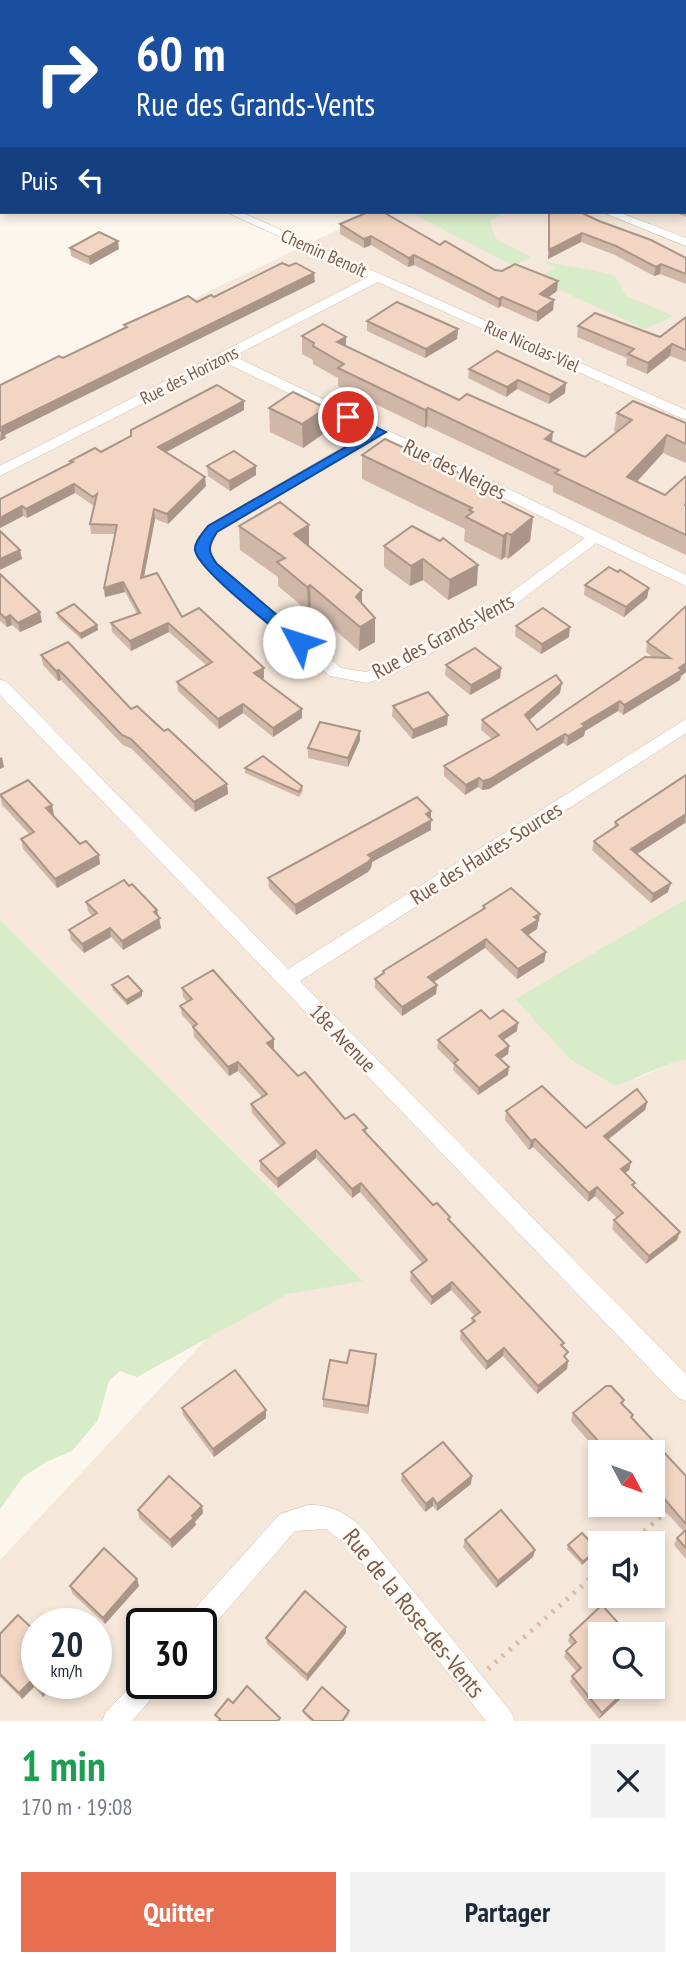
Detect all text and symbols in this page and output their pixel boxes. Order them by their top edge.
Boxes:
text: 60 m [136,21,225,85]
icon: right [21,28,112,119]
text: Rue des Grands-Vents [136,83,375,125]
icon: left [72,161,110,199]
text: Puis [21,164,58,197]
street label: Chemin Benoît [278,224,370,282]
street label: Rue Nicolas-Viel [481,315,584,377]
street label: Rue des Horizons [136,340,242,410]
pin [318,387,378,447]
icon: arrive [329,398,367,436]
street label: Rue des Neiges [399,433,511,505]
street label: Rue des Grands-Vents [367,587,519,685]
position arrow [262,605,336,679]
street label: Rue des Hautes-Sources [405,796,567,910]
street label: 18e Avenue [304,998,382,1078]
north arrow [588,1440,665,1517]
map controls [588,1440,665,1699]
street label: Rue de la Rose-des-Vents [336,1522,492,1704]
button: sound [588,1531,665,1608]
speed limit sign: 30 [126,1608,217,1699]
text: 20 [50,1621,83,1667]
button: search [588,1622,665,1699]
text: km/h [51,1659,82,1682]
text: 1 min [21,1738,106,1793]
button: close [591,1744,665,1818]
text: 170 m · 19:08 [21,1792,133,1821]
button: Quitter [21,1872,336,1952]
button: Partager [350,1872,665,1952]

